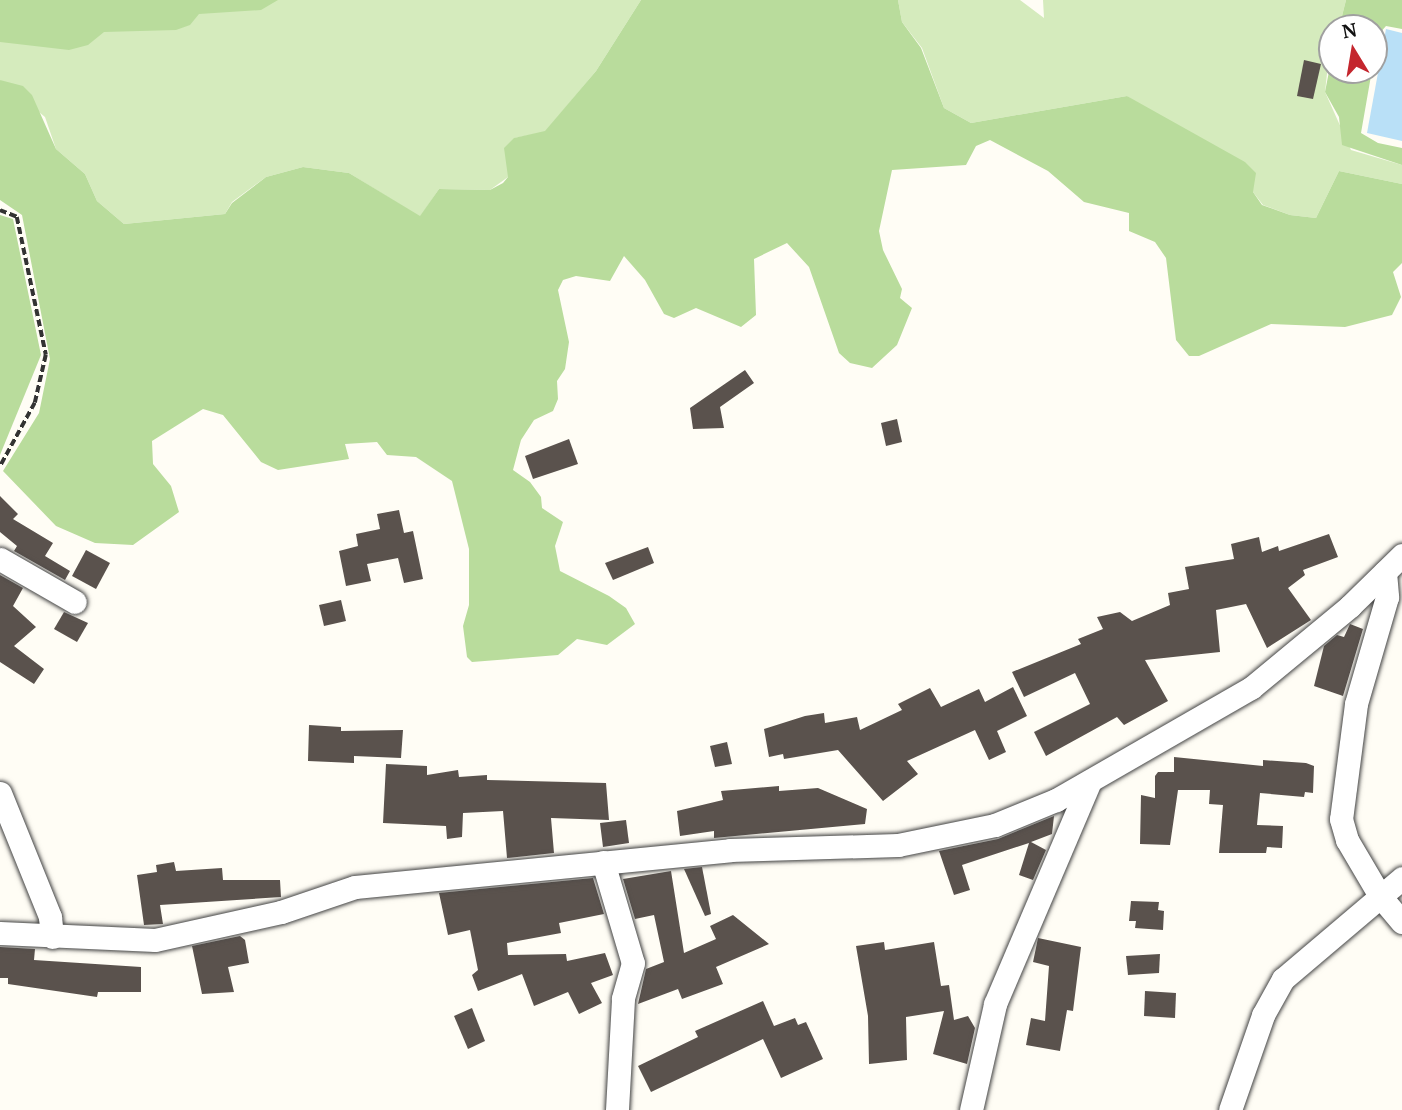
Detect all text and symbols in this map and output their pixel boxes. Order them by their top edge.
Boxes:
north arrow [1318,14,1388,84]
text: N [1340,16,1359,44]

